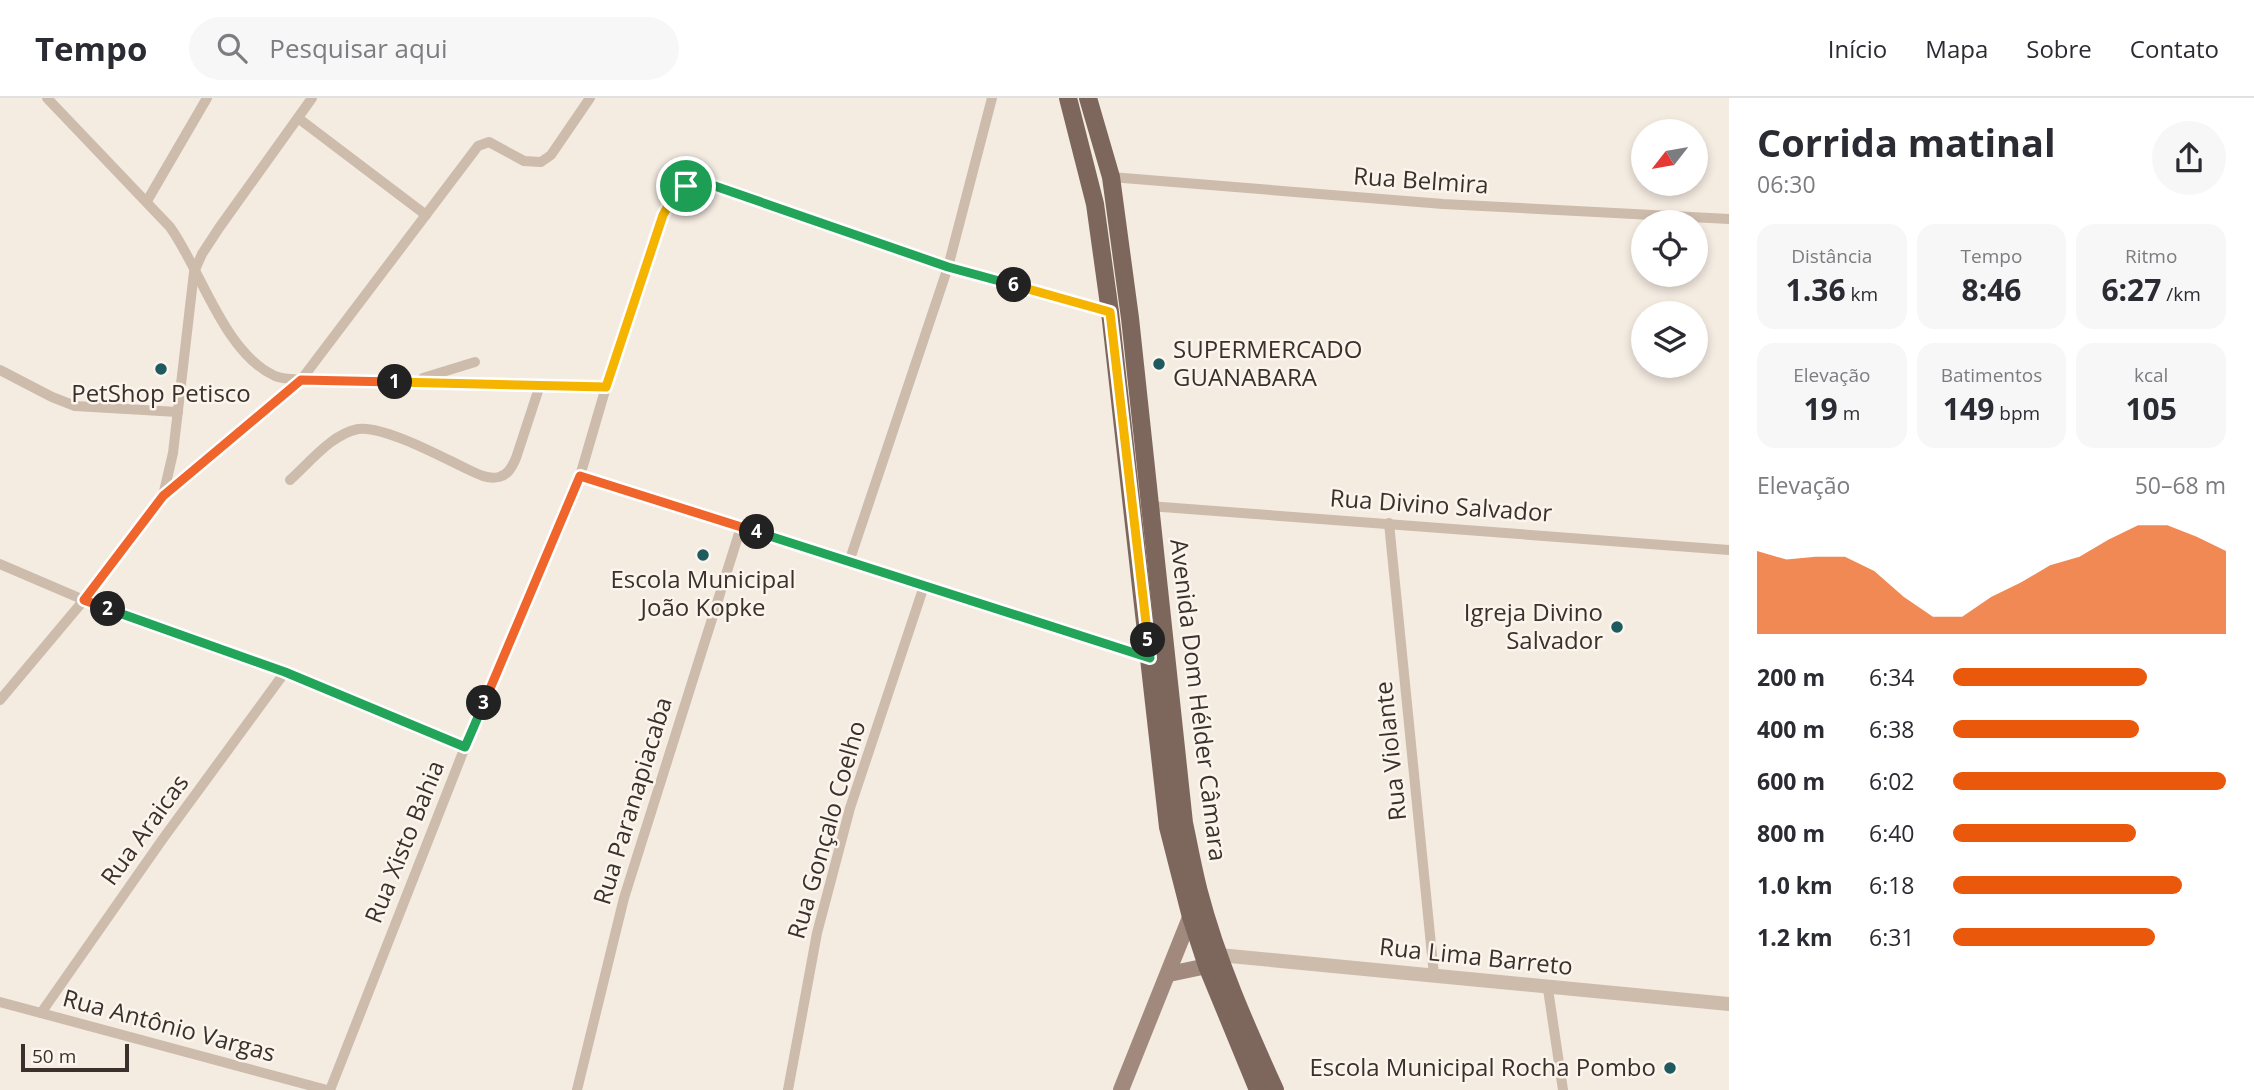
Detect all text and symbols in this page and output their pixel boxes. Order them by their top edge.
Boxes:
search box [189,17,679,80]
text: Tempo [35,26,147,71]
icon: search [213,29,251,67]
text: Pesquisar aqui [269,30,447,66]
text: Início [1828,32,1887,65]
text: Mapa [1925,32,1988,65]
text: Sobre [2026,32,2092,65]
text: Contato [2130,32,2219,65]
text: Corrida matinal [1757,116,2056,168]
north arrow [1631,119,1708,196]
map controls [1631,119,1708,378]
button: share [2152,121,2226,195]
pin [656,156,716,216]
street label: Rua Belmira [1352,158,1490,201]
icon: arrive [667,167,705,205]
text: 06:30 [1757,168,1816,200]
button: locate [1631,210,1708,287]
text: Distância [1791,243,1872,269]
text: Tempo [1961,243,2022,269]
text: Ritmo [2125,243,2177,269]
pin: 6 [996,268,1032,302]
text: 1.36 [1786,269,1846,310]
text: 8:46 [1961,269,2022,310]
text: 6:27 [2101,269,2161,310]
text: 6 [1008,271,1019,297]
text: km [1846,281,1878,307]
text: /km [2161,281,2201,307]
button: layers [1631,301,1708,378]
place label: SUPERMERCADO GUANABARA [1173,332,1362,393]
marker: SUPERMERCADO GUANABARA [1151,356,1167,372]
marker: PetShop Petisco [153,361,169,377]
text: Elevação [1793,362,1870,388]
text: Batimentos [1941,362,2042,388]
text: kcal [2134,362,2168,388]
pin: 1 [378,364,412,400]
text: 1 [389,368,400,394]
place label: PetShop Petisco [71,376,251,409]
text: 19 [1803,388,1838,429]
text: 149 [1943,388,1994,429]
text: 105 [2125,388,2177,429]
text: m [1838,400,1860,426]
text: bpm [1994,400,2040,426]
text: Elevação [1757,469,1850,501]
text: 50–68 m [2135,469,2226,501]
street label: Rua Divino Salvador [1329,480,1554,529]
pin: 4 [740,514,774,550]
text: 4 [751,518,762,544]
street label: Avenida Dom Hélder Câmara [1163,537,1236,863]
marker: Escola Municipal João Kopke [695,547,711,563]
place label: Escola Municipal João Kopke [610,562,796,623]
pin: 2 [90,592,126,626]
text: 2 [102,595,113,621]
place label: Igreja Divino Salvador [1464,595,1603,656]
marker: Igreja Divino Salvador [1609,619,1625,635]
pin: 5 [1130,622,1166,658]
text: 5 [1142,626,1153,652]
text: 200 m [1757,661,1825,693]
text: 6:34 [1869,661,1915,693]
street label: Rua Violante [1366,680,1413,823]
pin: 3 [466,686,502,720]
text: 3 [478,689,489,715]
street label: Rua Paranapiacaba [584,693,679,908]
text: 400 m [1757,713,1825,745]
text: 6:38 [1869,713,1915,745]
street label: Rua Gonçalo Coelho [779,717,872,943]
street label: Rua Xisto Bahia [356,755,451,928]
text: 600 m [1757,765,1825,797]
text: 6:02 [1869,765,1915,797]
street label: Rua Araicas [92,767,195,891]
text: 800 m [1757,817,1825,849]
text: 6:40 [1869,817,1915,849]
text: 1.0 km [1757,869,1833,901]
text: 6:18 [1869,869,1915,901]
text: 1.2 km [1757,921,1833,953]
text: 6:31 [1869,921,1915,953]
street label: Rua Lima Barreto [1378,929,1575,982]
street label: Rua Antônio Vargas [59,980,279,1069]
scale bar [21,1041,130,1073]
text: 50 m [32,1043,76,1069]
place label: Escola Municipal Rocha Pombo [1309,1050,1656,1083]
marker: Escola Municipal Rocha Pombo [1662,1060,1678,1076]

